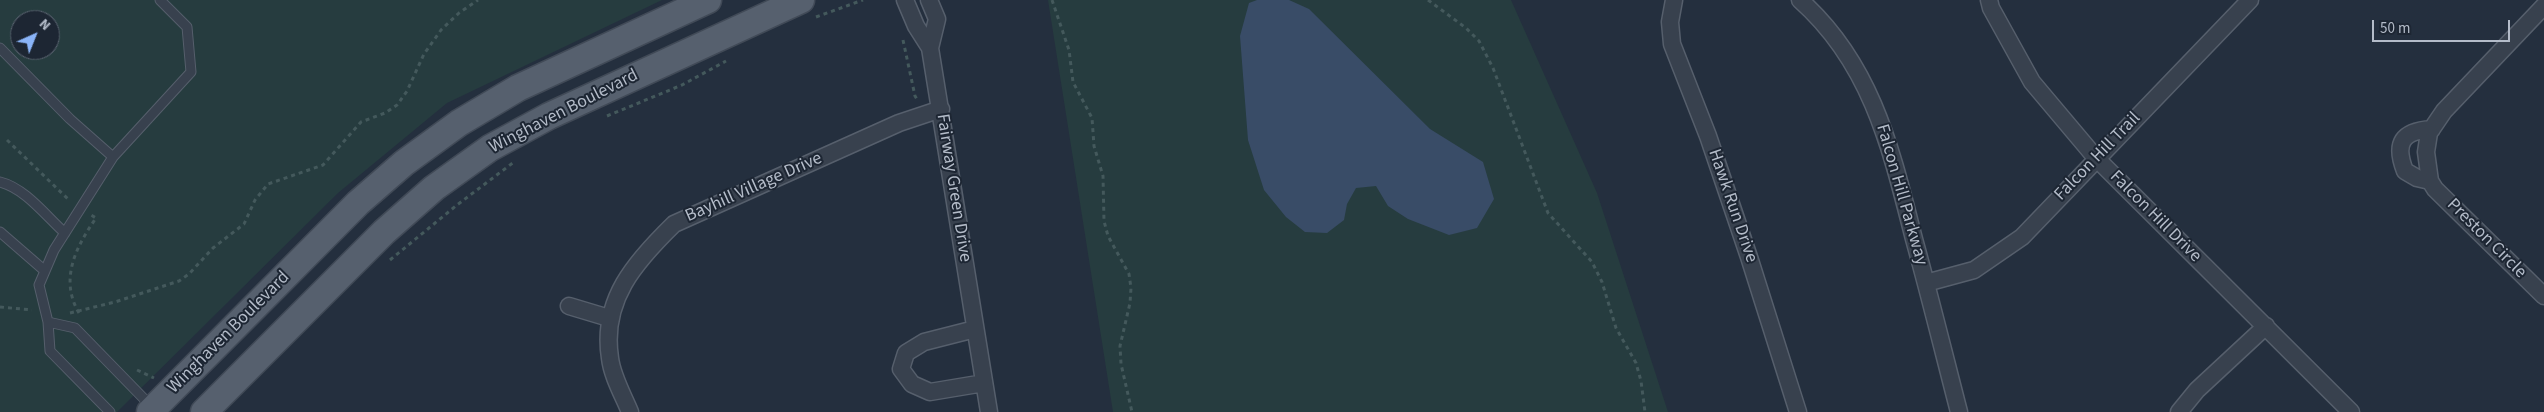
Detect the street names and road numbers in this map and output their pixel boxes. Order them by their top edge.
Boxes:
street label: Winghaven Boulevard [486,65,642,159]
street label: Falcon Hill Trail [2050,108,2146,206]
street label: Fairway Green Drive [931,112,975,264]
street label: Falcon Hill Parkway [1871,122,1931,268]
street label: Hawk Run Drive [1702,146,1762,266]
street label: Bayhill Village Drive [682,148,826,228]
street label: Falcon Hill Drive [2105,167,2205,267]
street label: Preston Circle [2442,195,2530,283]
street label: Winghaven Boulevard [163,267,295,399]

